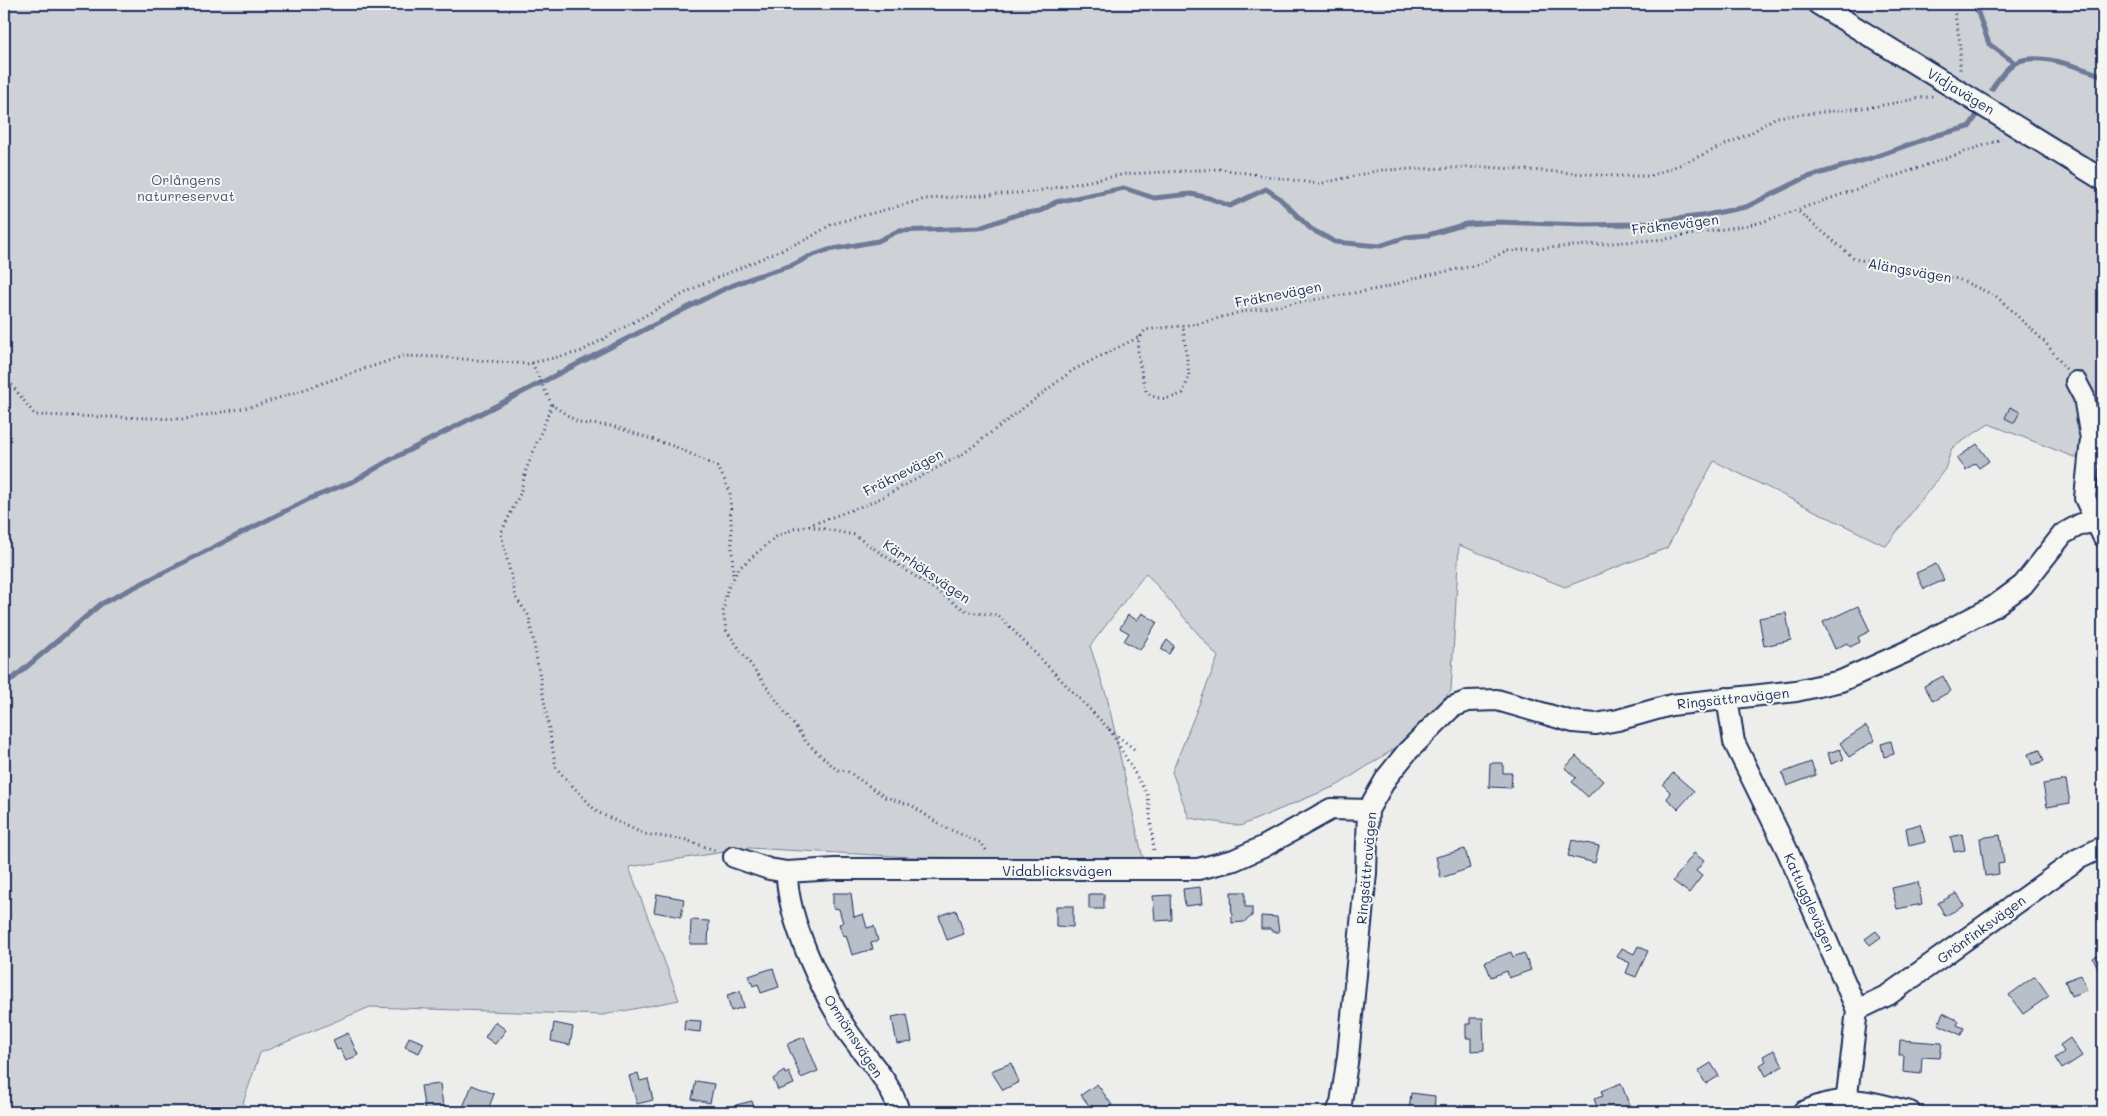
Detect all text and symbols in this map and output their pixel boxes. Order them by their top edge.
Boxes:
street label: Vidjavägen [1924,63,1998,119]
park label: Orlångens naturreservat [137,170,235,205]
street label: Fräknevägen [1630,209,1720,239]
street label: Alängsvägen [1867,253,1953,287]
street label: Fräknevägen [1233,276,1323,312]
street label: Fräknevägen [860,444,946,500]
street label: Kärrhöksvägen [879,535,975,607]
street label: Ringsättravägen [1676,683,1790,713]
street label: Ringsättravägen [1352,811,1380,925]
street label: Kattugglevägen [1780,850,1840,954]
street label: Vidablicksvägen [1002,861,1112,880]
street label: Grönfinksvägen [1933,890,2029,968]
street label: Ormömsvägen [820,991,888,1081]

